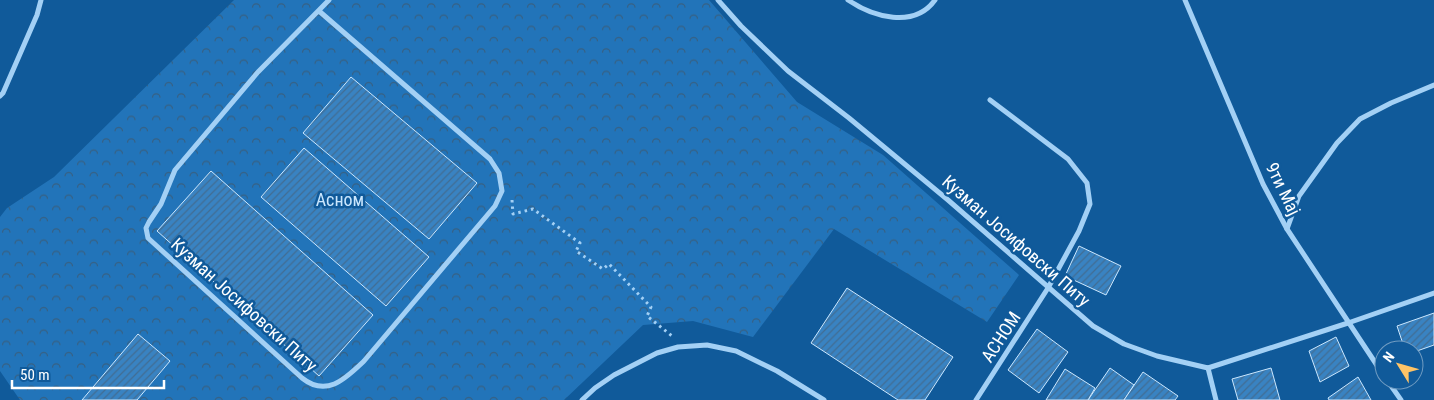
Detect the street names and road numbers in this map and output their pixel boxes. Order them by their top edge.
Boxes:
street label: 9ти Мај [1262,159,1305,219]
street label: Кузман Јосифовски Питу [938,171,1095,311]
street label: Кузман Јосифовски Питу [167,233,322,376]
street label: АСНОМ [977,307,1025,366]

